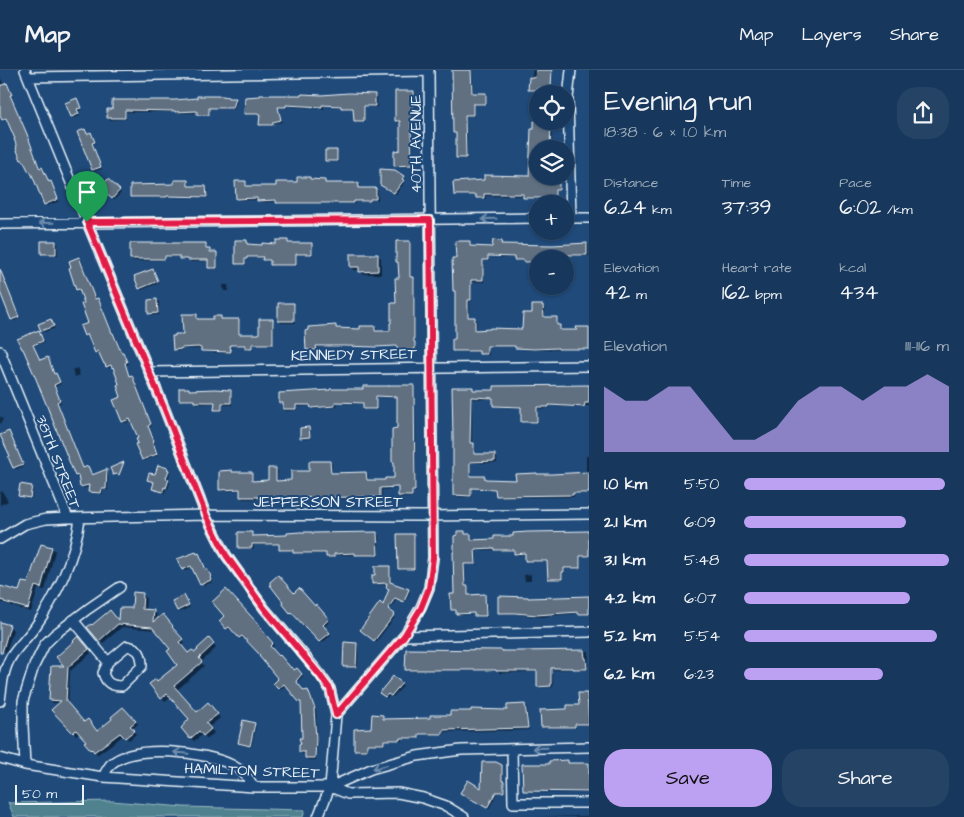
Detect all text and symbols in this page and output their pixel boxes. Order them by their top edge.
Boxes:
text: Map [25,18,70,52]
text: Map [739,22,773,47]
text: Layers [801,22,862,47]
text: Share [890,22,939,47]
text: Evening run [604,82,752,121]
map controls [529,85,574,295]
button: locate [529,85,574,130]
button: share [897,87,949,139]
street label: 40TH AVENUE [406,95,427,193]
text: 18:38 · 6 × 1.0 km [604,121,726,143]
button: layers [529,140,574,185]
pin [66,171,108,222]
text: Distance [604,173,658,193]
text: Time [722,173,751,193]
text: Pace [839,173,872,193]
icon: arrive [73,178,101,206]
text: 6.24 [604,193,646,222]
text: 37:39 [722,193,771,222]
text: 6:02 [839,193,881,222]
button: + [529,195,574,240]
text: km [646,200,672,220]
text: /km [881,200,913,220]
one-way arrow [481,214,498,224]
one-way arrow [39,218,55,228]
button: − [529,250,574,295]
text: Elevation [604,258,659,278]
text: Heart rate [722,258,792,278]
text: kcal [839,258,866,278]
text: 42 [604,278,630,307]
text: 162 [722,278,750,307]
text: 434 [839,278,879,307]
text: m [630,285,647,305]
text: bpm [750,285,782,305]
text: Elevation [604,335,667,357]
text: 111–116 m [905,335,949,357]
street label: KENNEDY STREET [291,343,418,367]
street label: 38TH STREET [31,412,86,512]
text: 1.0 km [604,473,647,495]
text: 5:50 [684,473,719,495]
street label: JEFFERSON STREET [253,492,403,513]
text: 2.1 km [604,511,646,533]
text: 6:09 [684,511,716,533]
text: 3.1 km [604,549,645,571]
text: 5:48 [684,549,719,571]
text: 4.2 km [604,587,655,609]
text: 6:07 [684,587,717,609]
text: 5.2 km [604,625,655,647]
text: 5:54 [684,625,720,647]
text: 6.2 km [604,663,654,685]
text: 6:23 [684,663,714,685]
one-way arrow [533,743,549,753]
one-way arrow [174,748,190,758]
button: Save [604,749,772,807]
button: Share [782,749,949,807]
street label: HAMILTON STREET [184,758,321,784]
one-way arrow [372,762,388,772]
scale bar [15,782,84,805]
text: 50 m [22,784,57,804]

